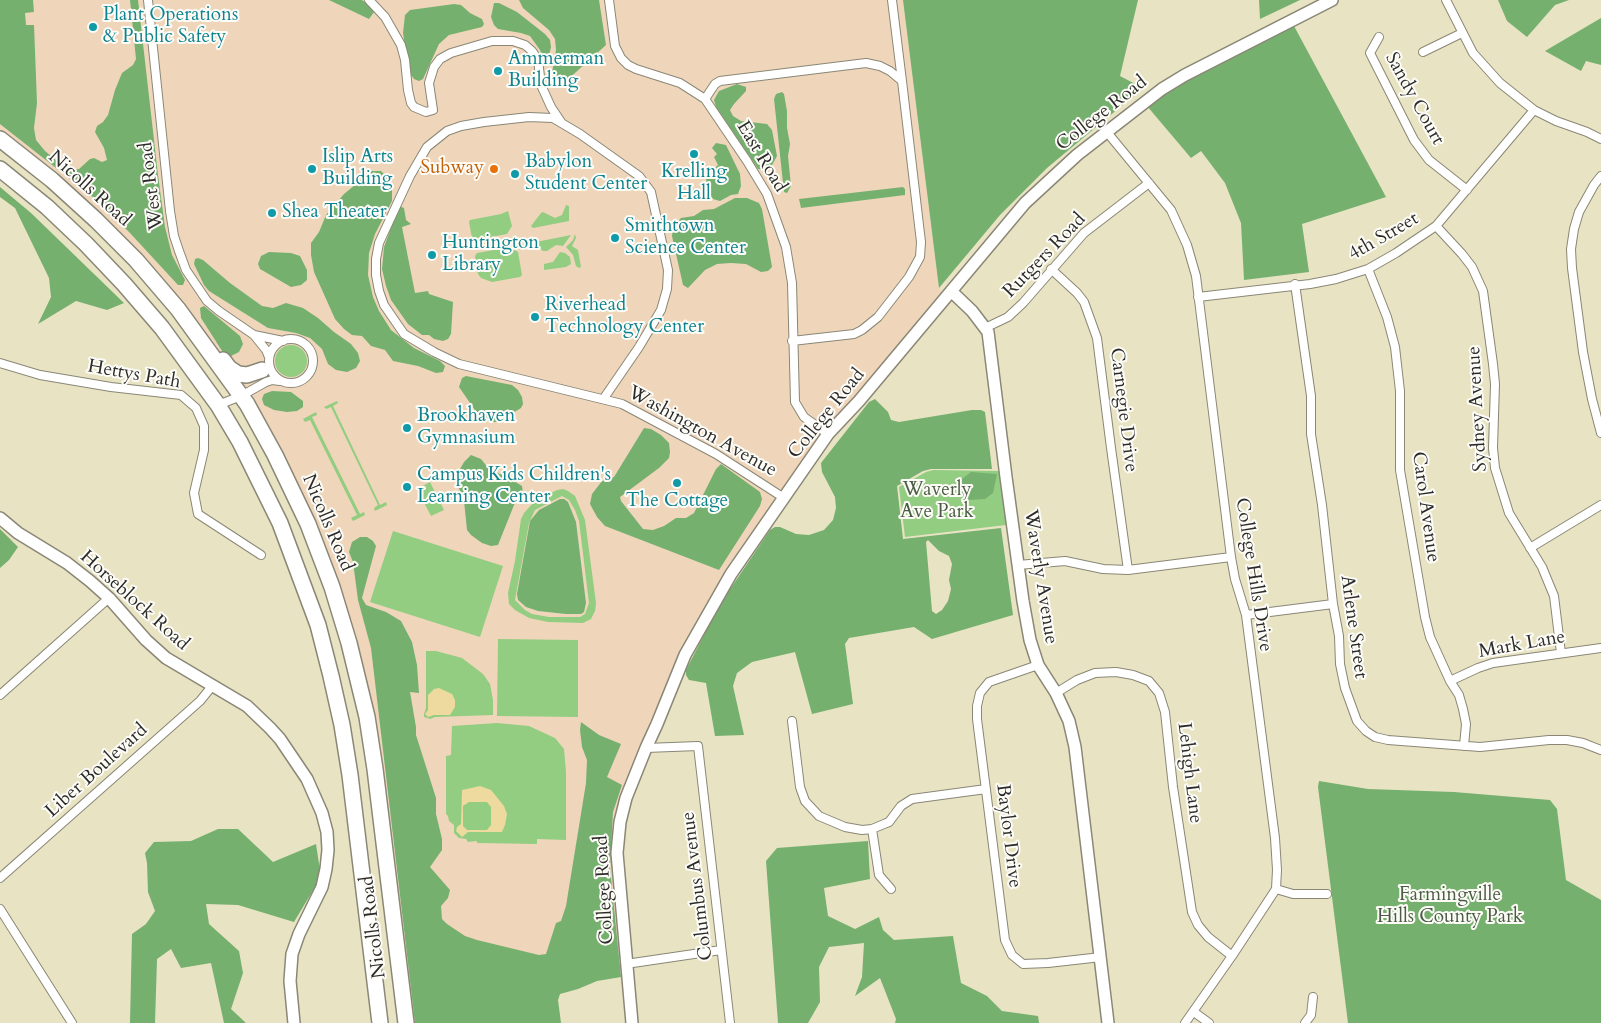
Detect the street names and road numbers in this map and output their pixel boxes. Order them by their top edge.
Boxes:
street label: Sandy Court [1379,49,1449,149]
street label: College Road [1052,71,1152,157]
street label: East Road [731,117,791,197]
street label: West Road [135,141,169,231]
street label: Nicolls Road [43,146,135,232]
street label: 4th Street [1345,208,1423,266]
street label: Rutgers Road [999,209,1091,303]
street label: Sydney Avenue [1463,346,1493,472]
street label: Carnegie Drive [1104,347,1142,473]
street label: Hettys Path [86,356,182,394]
street label: College Road [784,364,870,464]
street label: Washington Avenue [624,382,780,482]
street label: Carol Avenue [1406,450,1444,564]
street label: Nicolls Road [296,471,358,575]
street label: College Hills Drive [1230,496,1276,654]
street label: Waverly Avenue [1018,508,1062,646]
street label: Horseblock Road [75,546,193,656]
street label: Arlene Street [1334,574,1372,680]
street label: Mark Lane [1477,626,1567,664]
street label: Liber Boulevard [41,719,153,823]
street label: Lehigh Lane [1172,721,1206,825]
street label: Baylor Drive [990,783,1026,889]
street label: Columbus Avenue [678,810,718,962]
street label: College Road [591,835,619,945]
street label: Nicolls Road [356,874,392,980]

